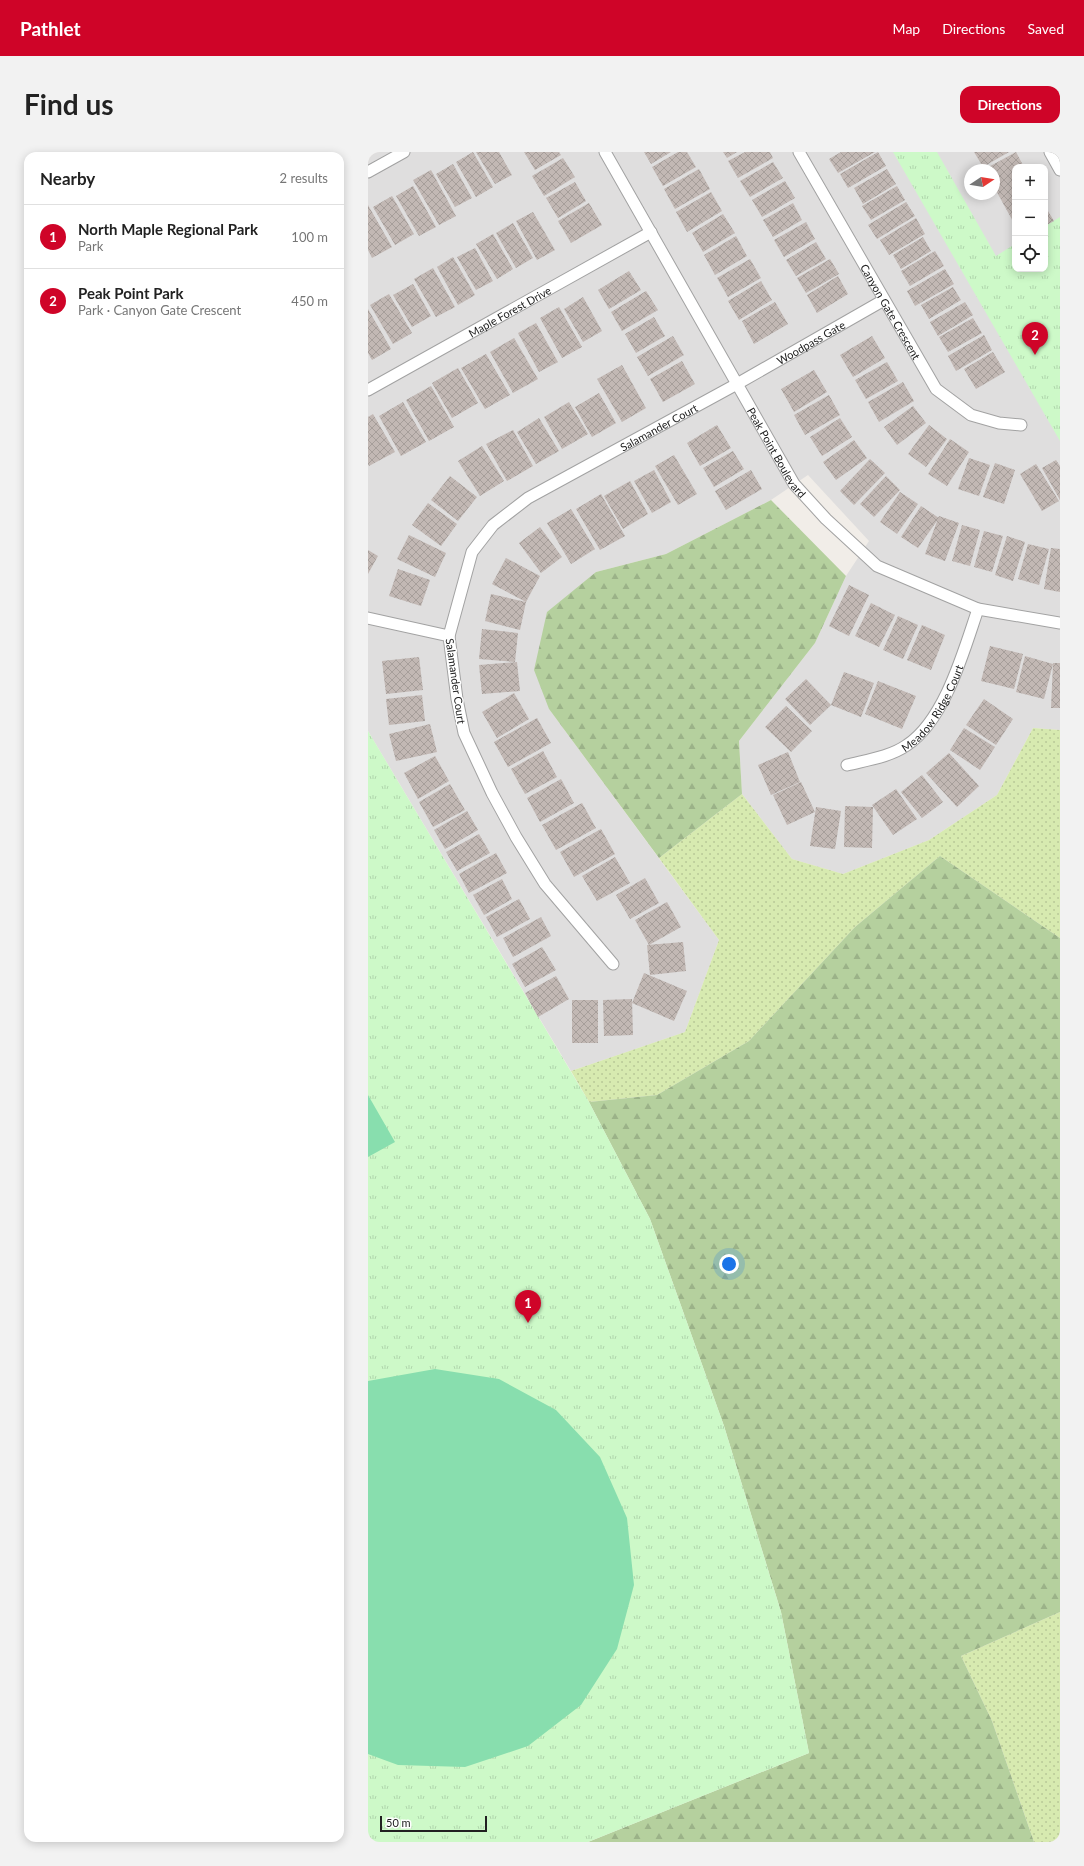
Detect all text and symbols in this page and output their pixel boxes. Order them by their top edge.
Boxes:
text: Pathlet [20,17,81,40]
text: Map [893,20,920,37]
text: Directions [942,20,1005,37]
text: Saved [1027,20,1064,37]
button: Directions [960,86,1060,123]
text: Find us [24,87,114,121]
north arrow [964,164,1000,200]
map controls [1012,164,1048,272]
button: + [1012,164,1048,200]
text: Nearby [40,168,95,189]
text: 2 results [280,170,328,186]
button: − [1012,200,1048,236]
text: North Maple Regional Park [78,220,258,238]
text: 1 [49,229,57,245]
text: 100 m [291,229,328,245]
button: locate [1012,236,1048,272]
text: Park [78,238,103,254]
street label: Canyon Gate Crescent [858,261,924,361]
street label: Maple Forest Drive [466,283,553,339]
text: Peak Point Park [78,284,183,302]
text: 2 [49,293,57,309]
text: 450 m [291,293,328,309]
text: Park · Canyon Gate Crescent [78,302,241,318]
street label: Woodpass Gate [774,317,847,367]
pin: 2 [1022,322,1048,355]
street label: Salamander Court [618,400,700,453]
street label: Peak Point Boulevard [745,405,809,500]
street label: Salamander Court [444,637,468,725]
street label: Meadow Ridge Court [898,663,965,754]
your location [719,1254,739,1274]
pin: 1 [515,1290,541,1323]
scale bar [380,1814,487,1833]
text: 50 m [386,1816,411,1829]

